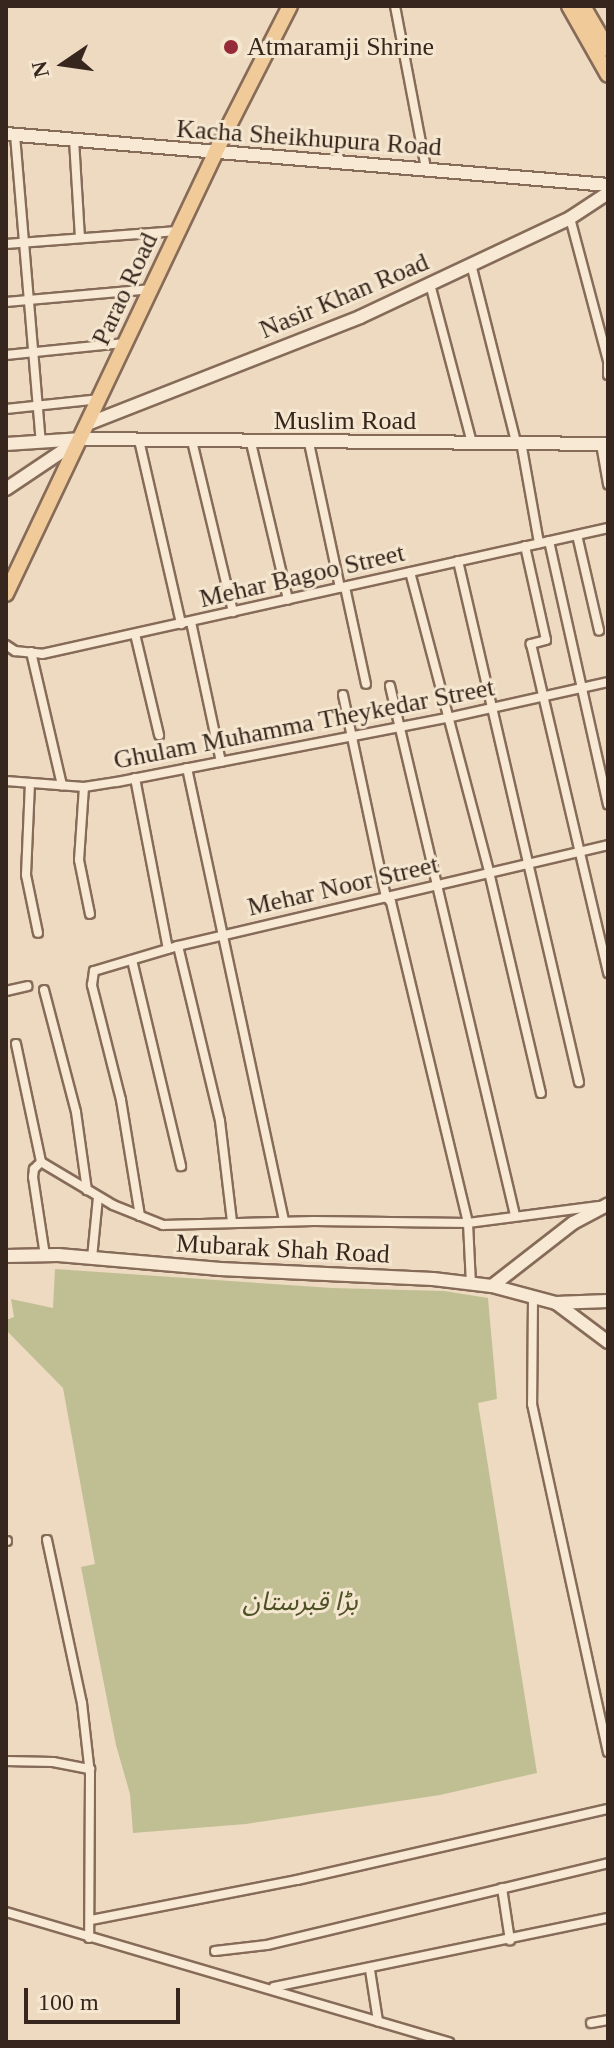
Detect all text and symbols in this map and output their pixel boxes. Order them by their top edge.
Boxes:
north arrow [24,24,104,104]
place label: Atmaramji Shrine [247,31,434,63]
marker: Atmaramji Shrine [222,38,240,56]
text: N [26,59,54,80]
street label: Kacha Sheikhupura Road [175,113,443,163]
street label: Parao Road [85,228,165,350]
street label: Nasir Khan Road [255,246,433,346]
street label: Muslim Road [274,405,416,437]
street label: Mehar Bagoo Street [196,537,408,615]
street label: Ghulam Muhamma Theykedar Street [111,672,497,776]
street label: Mehar Noor Street [245,849,441,923]
street label: Mubarak Shah Road [175,1228,391,1270]
park label: بڑا قبرستان [243,1586,357,1618]
scale bar [28,1972,184,2022]
text: 100 m [38,1989,99,2015]

